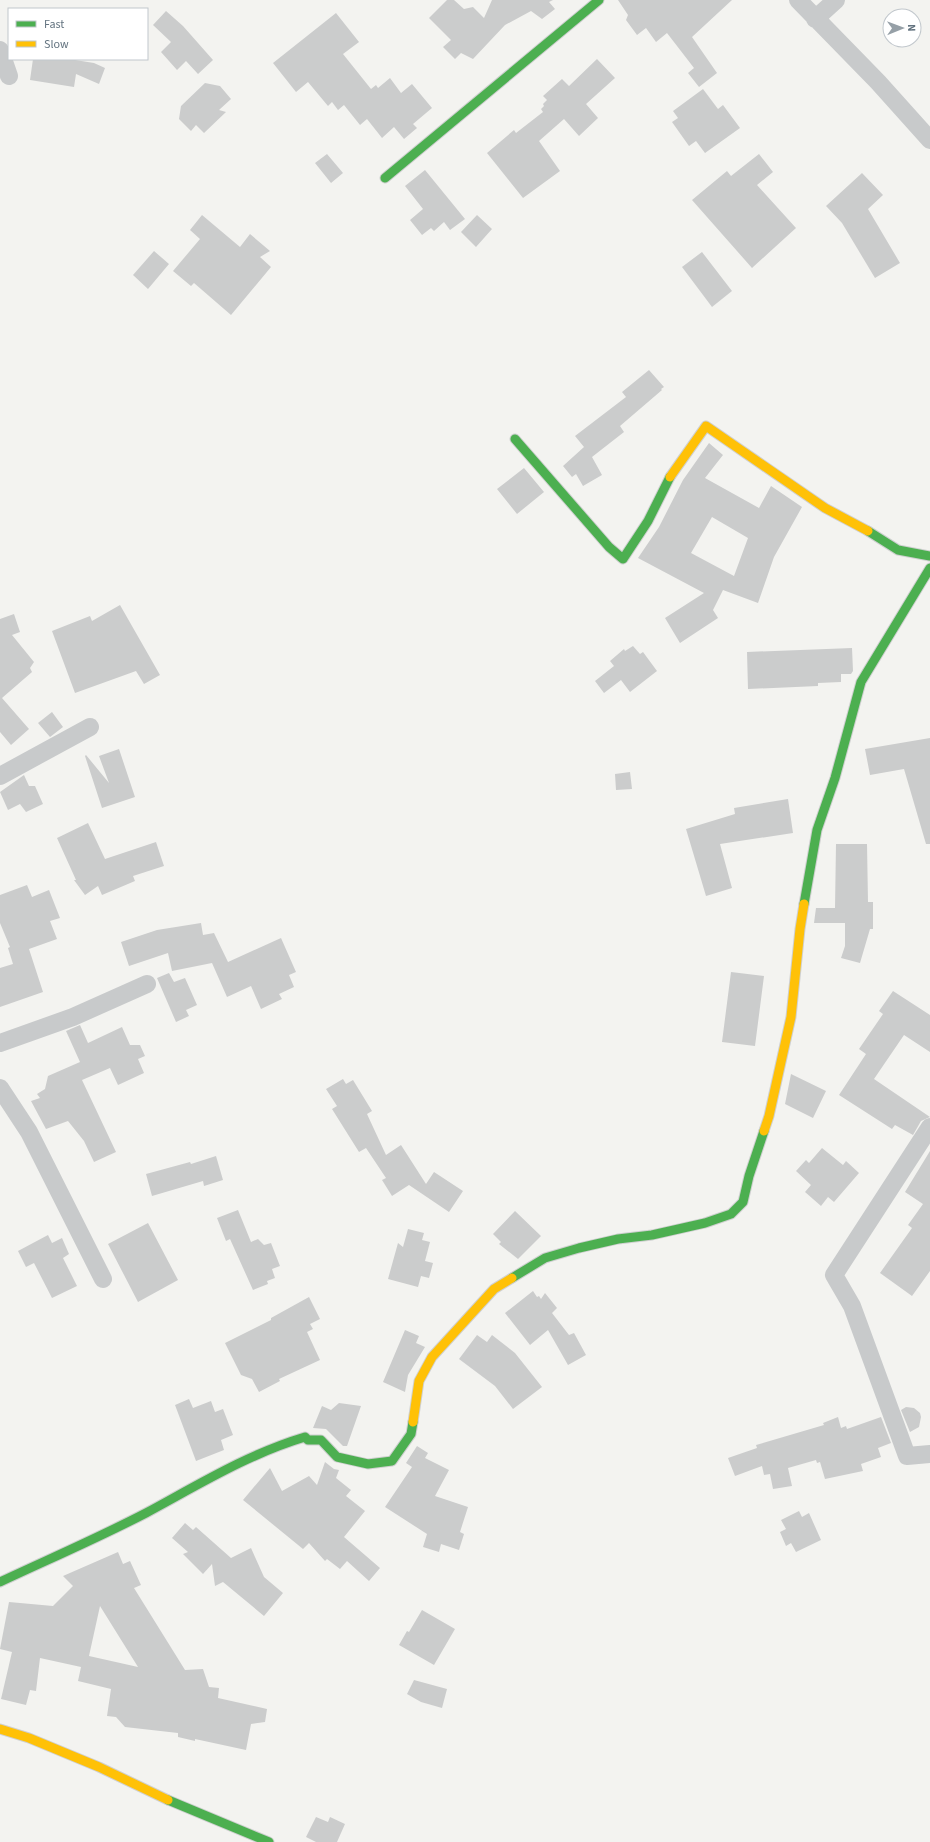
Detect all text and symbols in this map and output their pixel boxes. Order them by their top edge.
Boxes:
legend [8,8,148,60]
north arrow [882,8,922,48]
text: Fast [44,16,64,33]
text: N [904,24,919,32]
text: Slow [44,36,69,53]

